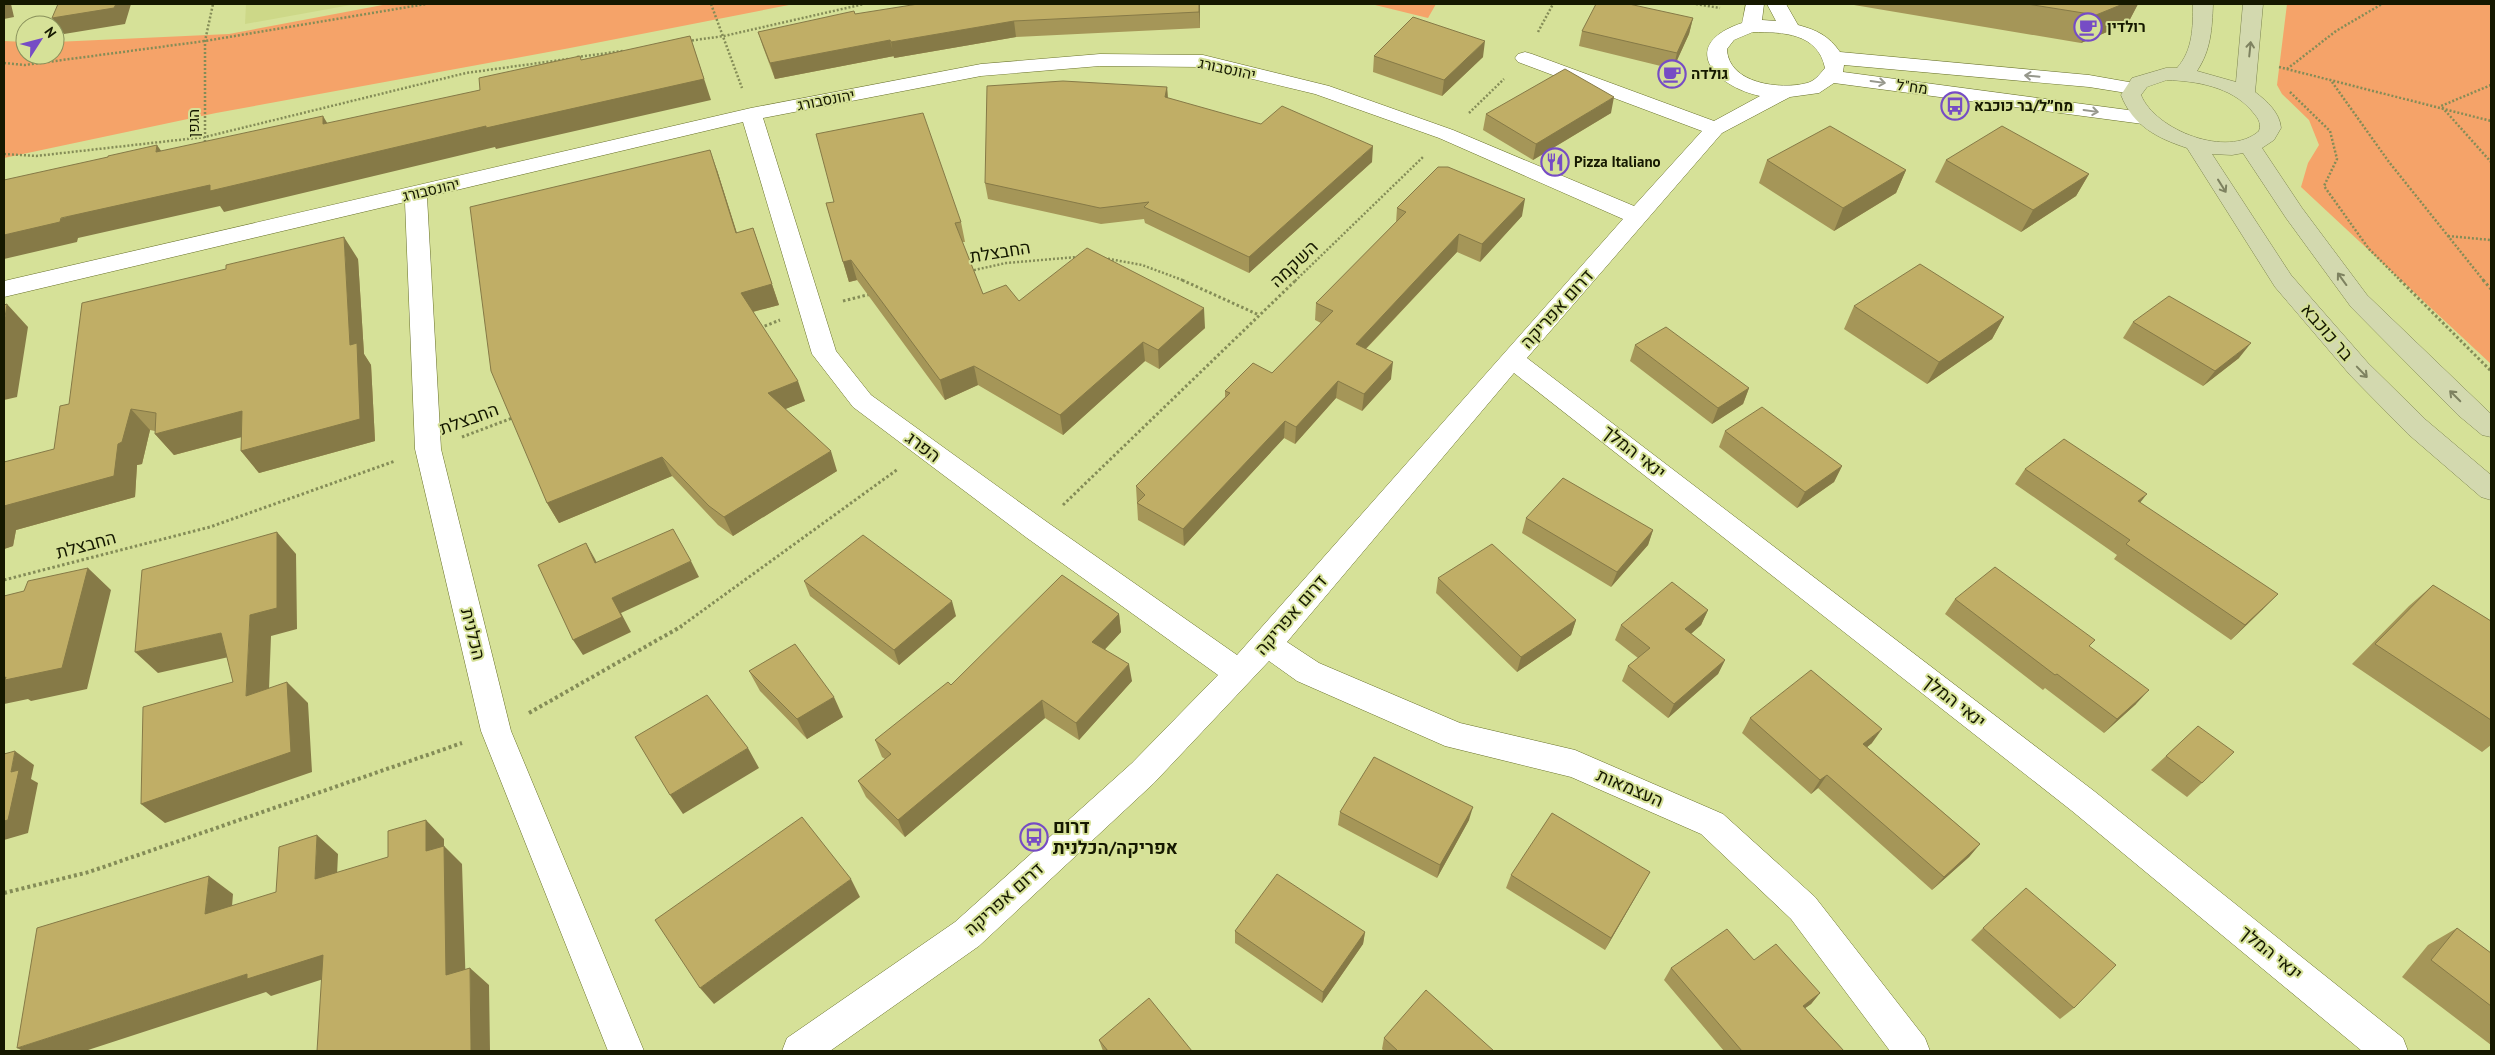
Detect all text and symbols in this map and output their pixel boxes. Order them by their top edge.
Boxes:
cafe icon: רולדין [2073,12,2103,42]
north arrow [15,15,65,65]
place label: רולדין [2107,17,2146,36]
text: N [41,23,61,41]
one-way arrow [2245,41,2255,57]
street label: יהונסבורג [1197,53,1258,84]
cafe icon: גולדה [1657,59,1687,89]
place label: גולדה [1691,64,1728,83]
one-way arrow [2024,71,2040,81]
street label: מח"ל [1895,75,1929,98]
one-way arrow [1869,78,1885,88]
street label: יהונסבורג [796,85,856,114]
bus stop icon: מח״ל/בר כוכבא [1940,91,1970,121]
place label: מח״ל/בר כוכבא [1974,96,2073,115]
one-way arrow [2083,106,2099,116]
street label: הגפן [184,109,203,137]
restaurant icon: Pizza Italiano [1540,147,1570,177]
place label: Pizza Italiano [1574,152,1661,171]
street label: יהונסבורג [400,174,461,205]
one-way arrow [2217,179,2227,193]
street label: החבצלת [968,235,1032,268]
street label: השקמה [1265,235,1323,292]
street label: דרום אפריקה [1515,264,1598,353]
one-way arrow [2337,273,2348,286]
street label: בר כוכבא [2296,298,2359,366]
one-way arrow [2355,365,2367,377]
one-way arrow [2449,390,2461,402]
street label: החבצלת [436,397,502,440]
street label: ינאי המלך [1598,420,1671,483]
street label: הפרג [901,426,945,467]
street label: החבצלת [53,525,118,564]
street label: דרום אפריקה [1250,570,1332,659]
street label: הכלנית [456,606,491,662]
street label: ינאי המלך [1918,669,1991,732]
street label: העצמאות [1593,763,1667,812]
place label: דרום אפריקה/הכלנית [1053,815,1178,859]
bus stop icon: דרום אפריקה/הכלנית [1019,822,1049,852]
street label: דרום אפריקה [959,857,1048,940]
street label: ינאי המלך [2235,920,2307,985]

